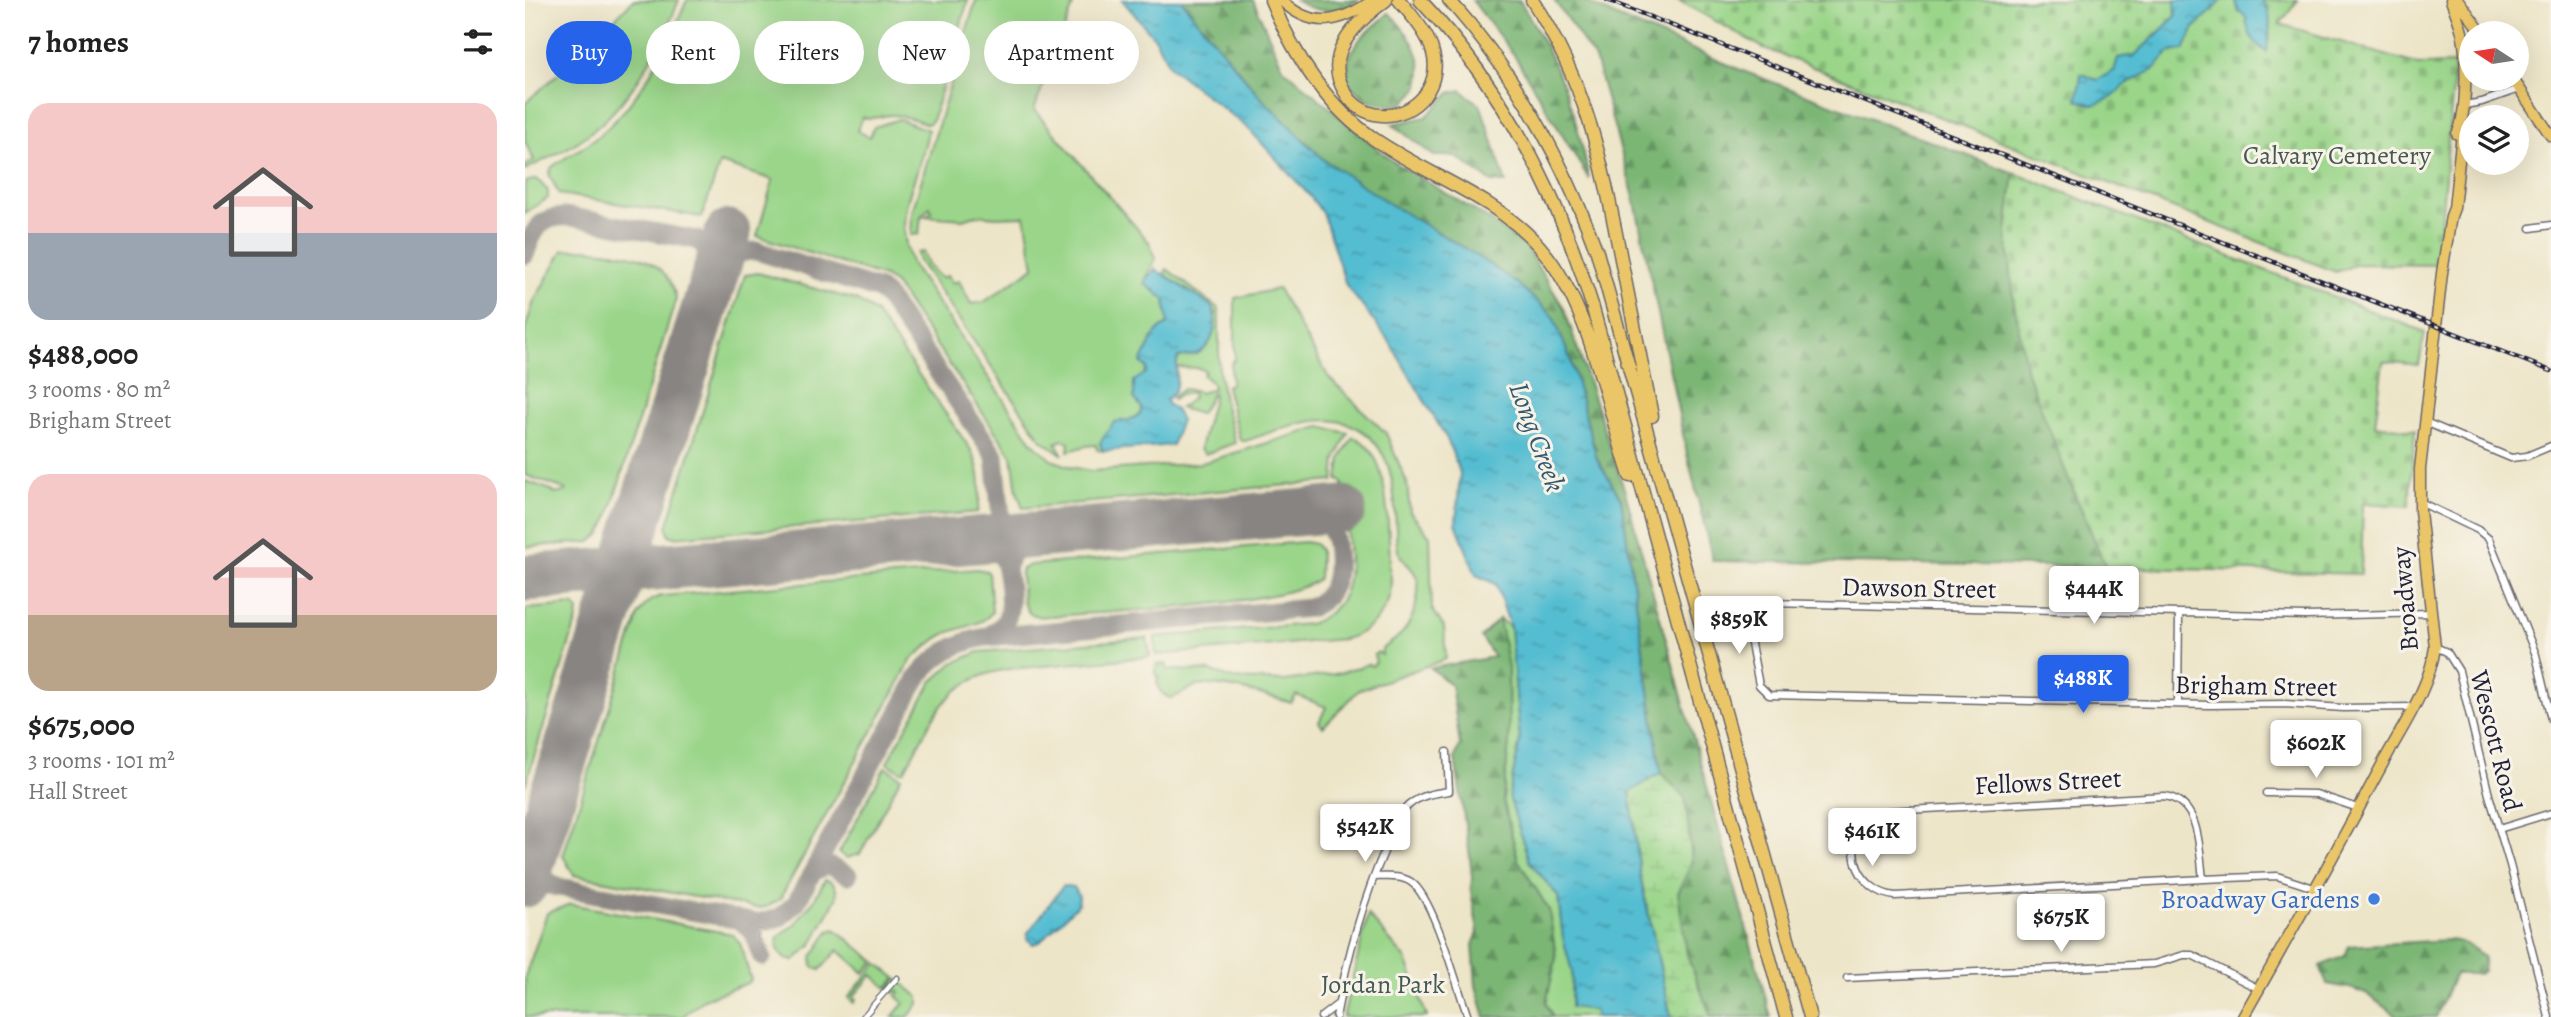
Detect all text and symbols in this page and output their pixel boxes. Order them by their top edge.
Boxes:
chip: Buy [546,21,632,84]
chip: Rent [646,21,740,84]
chip: Filters [754,21,864,84]
chip: New [878,21,970,84]
chip: Apartment [984,21,1139,84]
north arrow [2459,21,2529,91]
map controls [2459,21,2529,175]
text: 7 homes [28,22,129,62]
icon: filters [459,23,497,61]
button: layers [2459,105,2529,175]
park label: Calvary Cemetery [2243,138,2431,173]
icon: home [200,149,326,275]
text: $488,000 [28,334,138,374]
text: 3 rooms · 80 m² [28,374,170,405]
water label: Long Creek [1500,377,1574,497]
text: Brigham Street [28,405,172,436]
icon: home [200,520,326,646]
street label: Broadway [2383,545,2427,653]
pin: $444K [2045,566,2143,626]
street label: Dawson Street [1841,569,1997,607]
text: $444K [2065,573,2123,604]
pin: $859K [1690,596,1788,656]
text: $859K [1710,603,1768,634]
pin: $488K [2034,656,2132,715]
text: $488K [2054,662,2112,693]
street label: Wescott Road [2461,666,2530,815]
street label: Brigham Street [2175,667,2338,705]
text: $675,000 [28,705,135,745]
pin: $602K [2267,720,2365,780]
text: $602K [2286,727,2346,758]
text: 3 rooms · 101 m² [28,745,175,776]
street label: Fellows Street [1974,761,2123,803]
text: Hall Street [28,776,128,807]
pin: $542K [1316,804,1414,864]
pin: $461K [1823,808,1921,868]
text: $542K [1336,811,1394,842]
text: $461K [1844,815,1900,846]
place label: Broadway Gardens [2161,882,2360,917]
marker: Broadway Gardens [2366,891,2382,907]
pin: $675K [2012,894,2110,954]
text: $675K [2033,901,2089,932]
park label: Jordan Park [1321,967,1445,1002]

